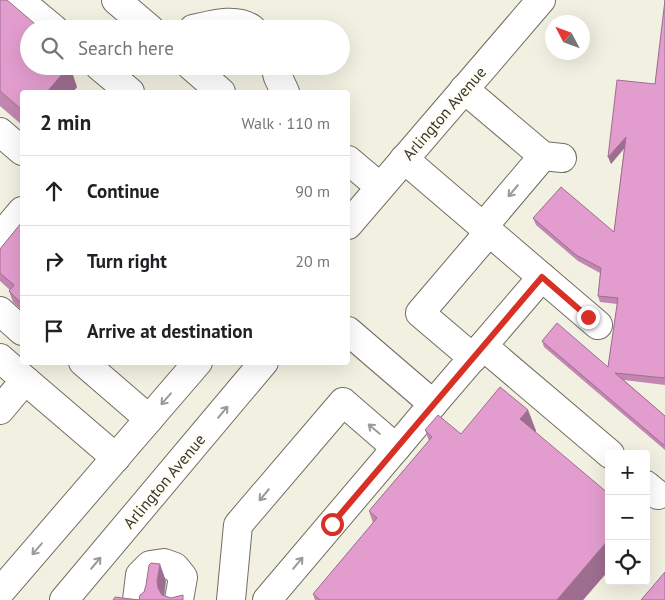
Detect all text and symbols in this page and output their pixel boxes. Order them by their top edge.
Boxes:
north arrow [545,15,590,60]
search box [20,20,350,75]
icon: search [38,34,66,62]
text: Search here [78,36,174,60]
street label: Arlington Avenue [398,62,490,164]
text: 2 min [40,109,91,136]
text: Walk · 110 m [241,113,330,133]
icon: ahead [40,177,68,205]
text: Continue [87,179,159,203]
text: 90 m [295,181,330,201]
one-way arrow [507,185,518,198]
icon: right [40,247,68,275]
text: Turn right [87,249,167,273]
text: 20 m [295,251,330,271]
route end [577,306,600,329]
icon: arrive [40,317,68,345]
text: Arrive at destination [87,319,253,343]
one-way arrow [161,393,172,406]
one-way arrow [217,405,229,418]
one-way arrow [368,424,381,435]
street label: Arlington Avenue [119,430,209,532]
map controls [605,450,650,585]
button: + [605,450,650,495]
one-way arrow [258,488,270,501]
button: − [605,495,650,540]
route start [321,513,344,536]
button: locate [605,540,650,585]
one-way arrow [32,542,43,555]
one-way arrow [90,556,101,569]
one-way arrow [293,557,304,570]

